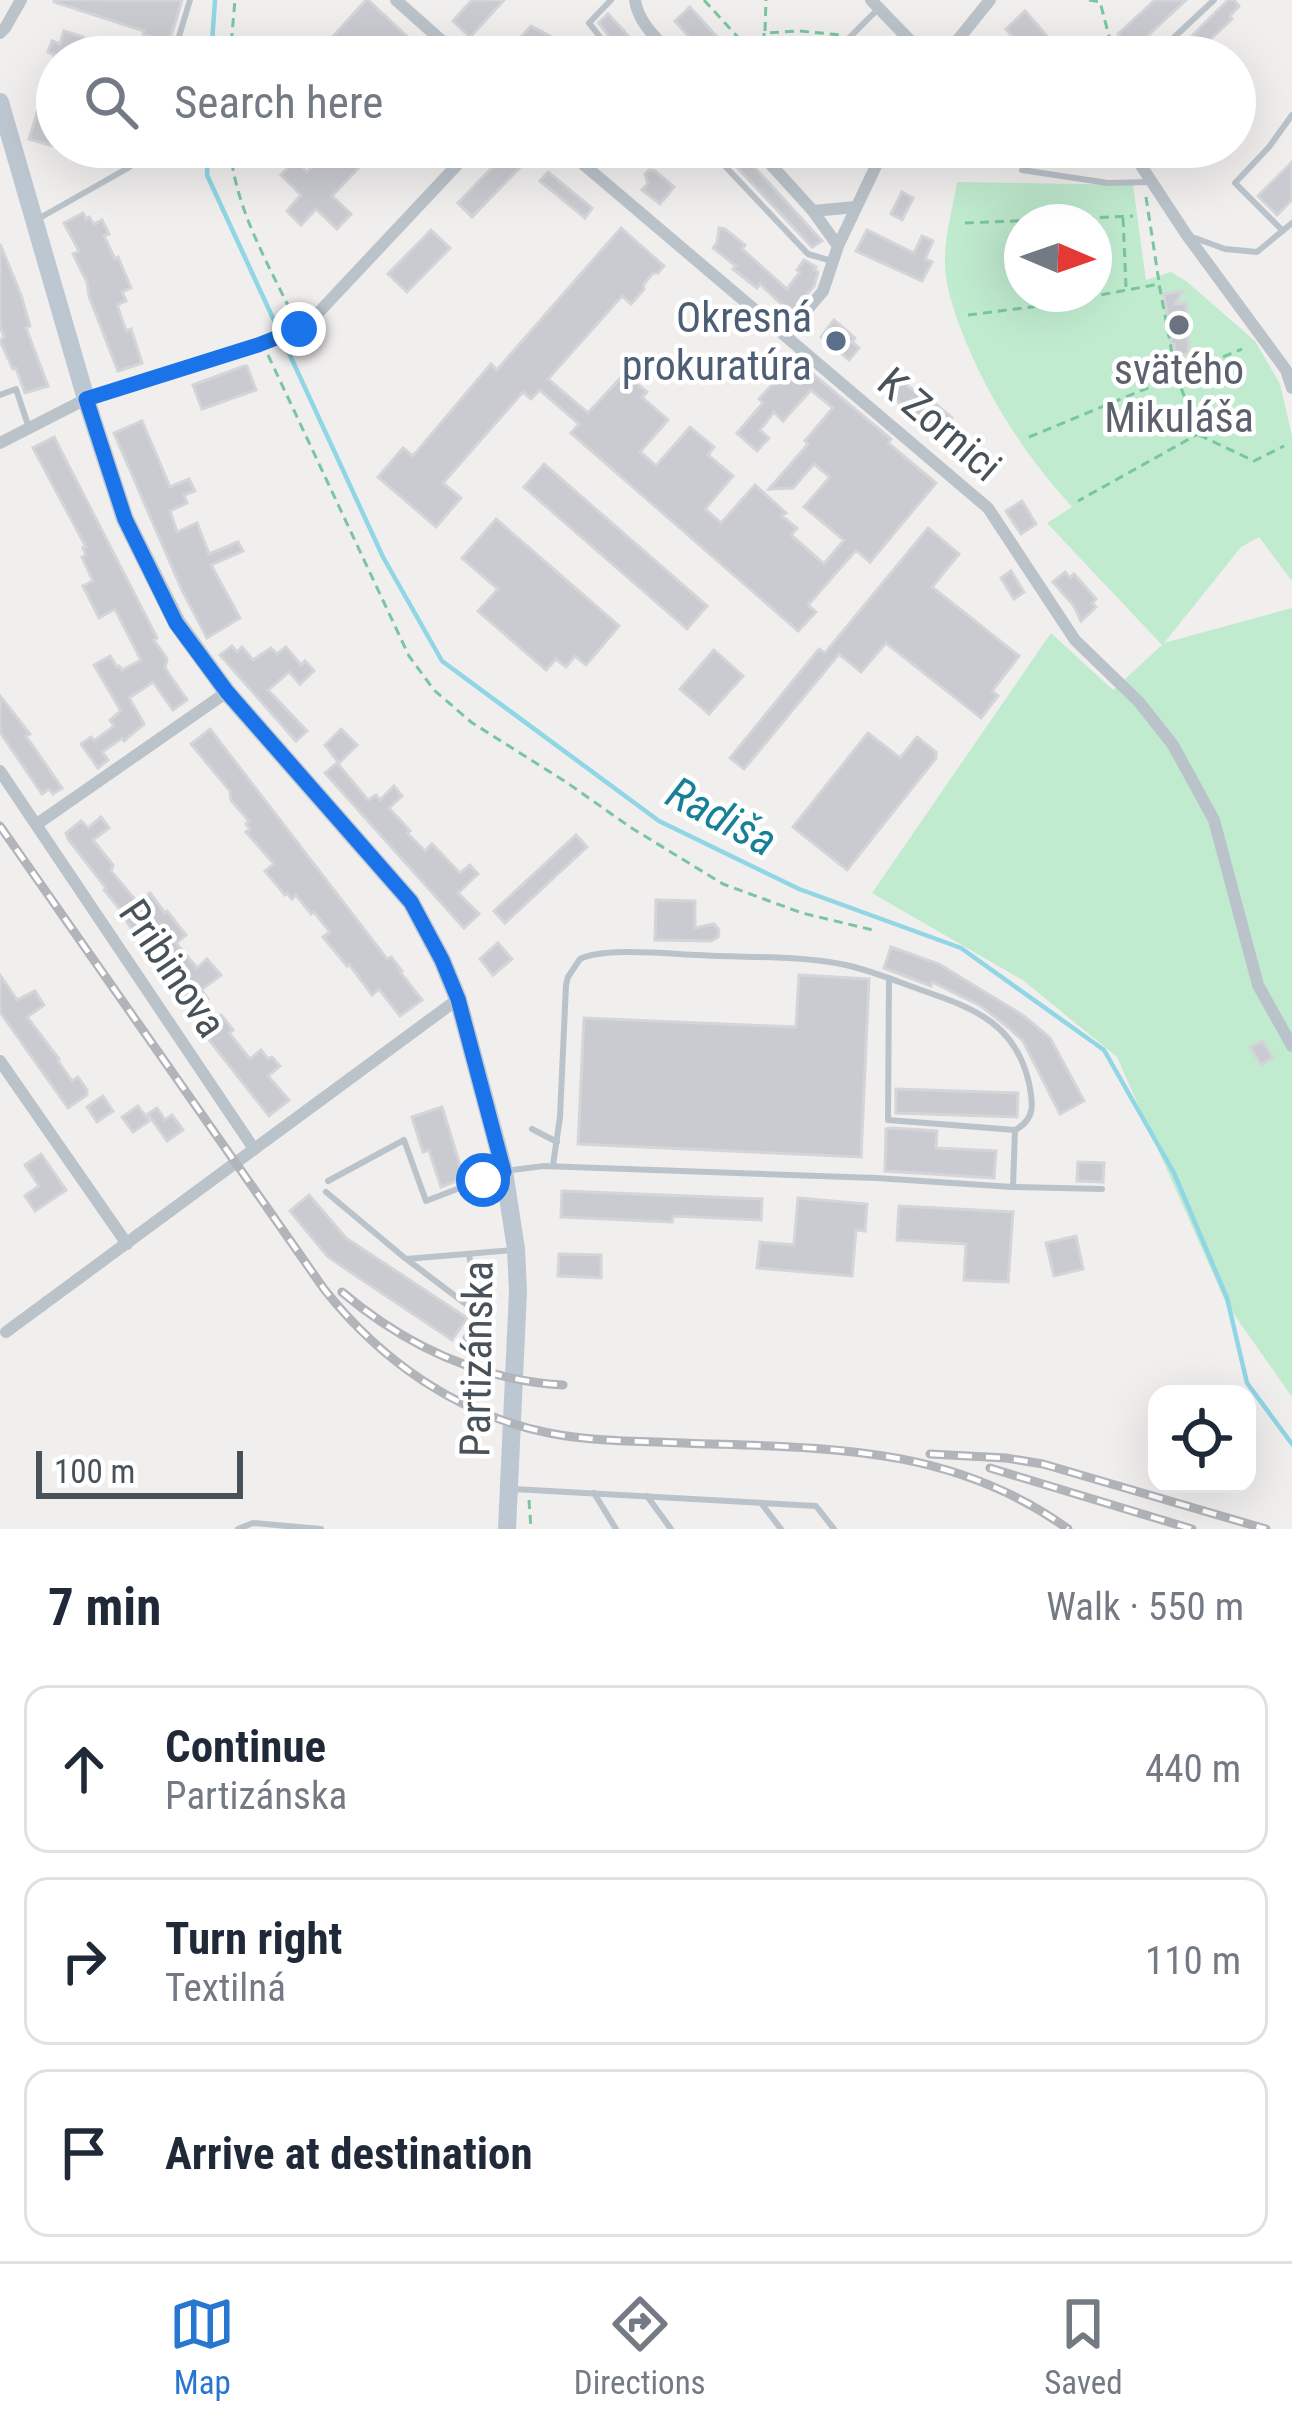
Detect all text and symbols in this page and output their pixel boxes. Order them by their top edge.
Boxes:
search box [36,36,1256,168]
icon: search [78,69,144,135]
text: Search here [174,76,383,129]
north arrow [1004,204,1112,312]
place label: Okresná prokuratúra [622,293,812,390]
route end [272,302,326,356]
marker: svätého Mikuláša [1166,312,1192,338]
marker: Okresná prokuratúra [823,328,849,354]
place label: svätého Mikuláša [1104,345,1254,442]
street label: K Zornici [868,358,1011,491]
water label: Radiša [658,766,786,867]
street label: Pribinova [109,890,236,1046]
route start [456,1153,510,1207]
street label: Partizánska [450,1261,503,1458]
map controls [1148,1385,1256,1493]
button: locate [1148,1385,1256,1493]
scale bar [36,1445,243,1498]
text: 100 m [54,1452,135,1491]
text: 7 min [48,1578,161,1637]
text: Walk · 550 m [1046,1584,1244,1630]
text: Continue [165,1720,326,1773]
icon: ahead [51,1736,117,1802]
text: 440 m [1145,1746,1241,1792]
text: Partizánska [165,1773,347,1819]
text: Turn right [165,1912,342,1965]
icon: right [51,1928,117,1994]
text: 110 m [1145,1938,1241,1984]
text: Textilná [165,1965,286,2011]
icon: arrive [51,2120,117,2186]
text: Arrive at destination [165,2127,533,2180]
tab: Map [169,2291,235,2402]
tab: Directions [574,2291,706,2402]
tab: Saved [1044,2291,1123,2402]

